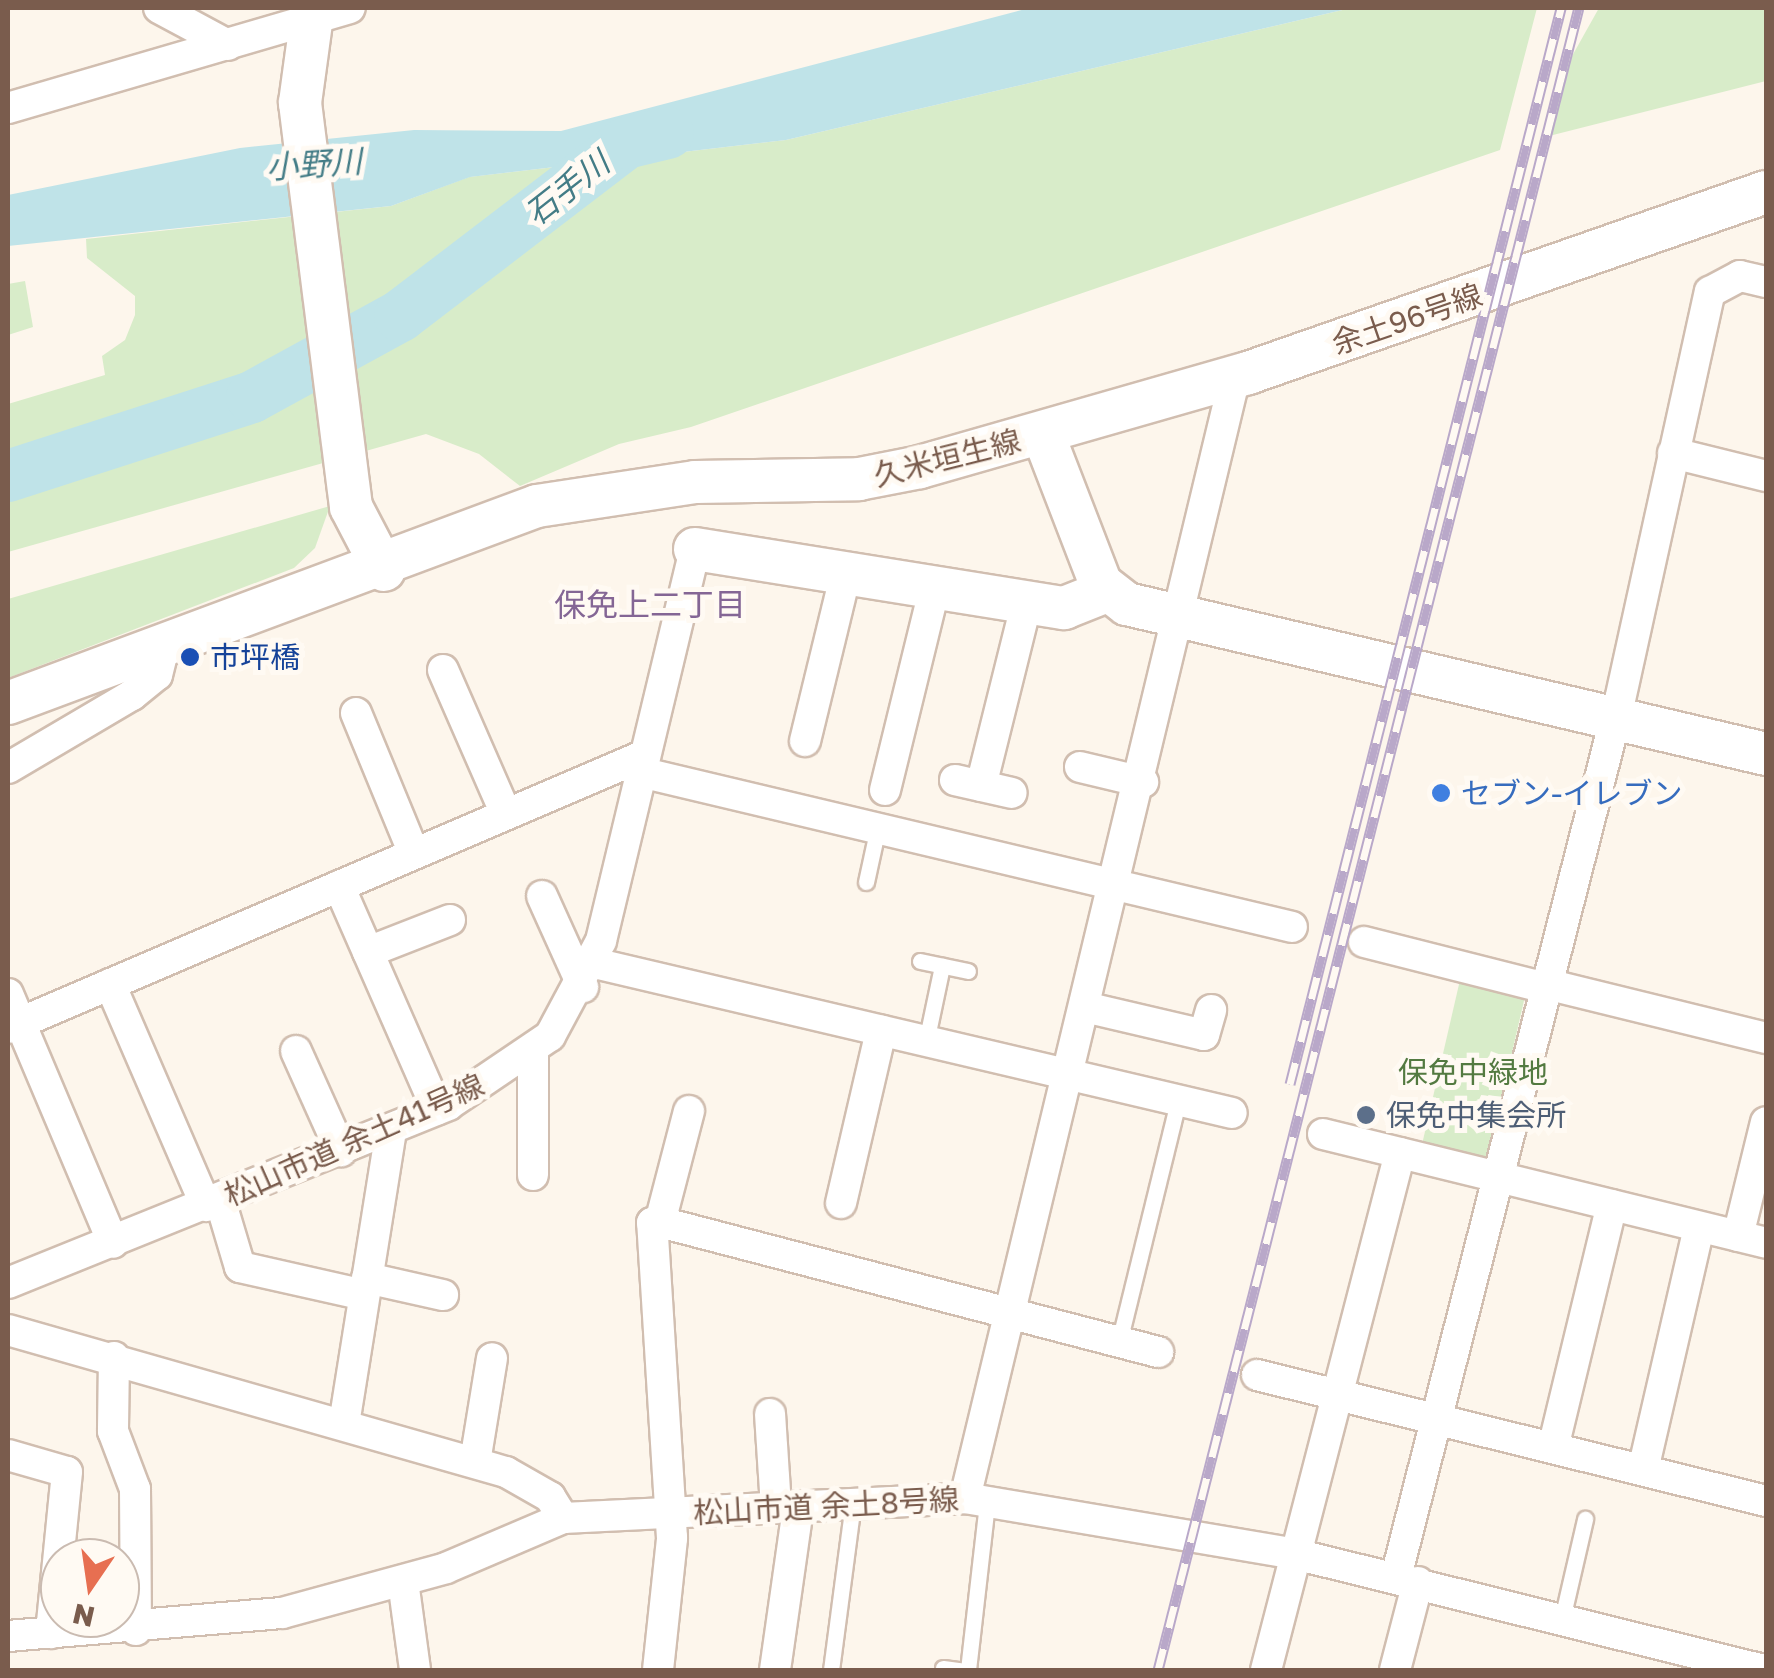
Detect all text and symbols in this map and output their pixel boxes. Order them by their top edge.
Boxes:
water label: 小野川 [265,141,363,187]
water label: 石手川 [517,143,617,233]
street label: 余土96号線 [1327,277,1487,361]
street label: 久米垣生線 [870,422,1024,494]
district label: 保免上二丁目 [554,585,746,623]
place label: 市坪橋 [210,639,300,675]
marker: 市坪橋 [179,646,201,668]
place label: セブン-イレブン [1461,775,1682,811]
marker: セブン-イレブン [1430,782,1452,804]
park label: 保免中緑地 [1398,1054,1548,1090]
street label: 松山市道 余土41号線 [219,1067,489,1213]
place label: 保免中集会所 [1386,1097,1566,1133]
marker: 保免中集会所 [1355,1104,1377,1126]
street label: 松山市道 余土8号線 [692,1481,960,1531]
north arrow [40,1538,140,1638]
text: N [70,1597,98,1634]

